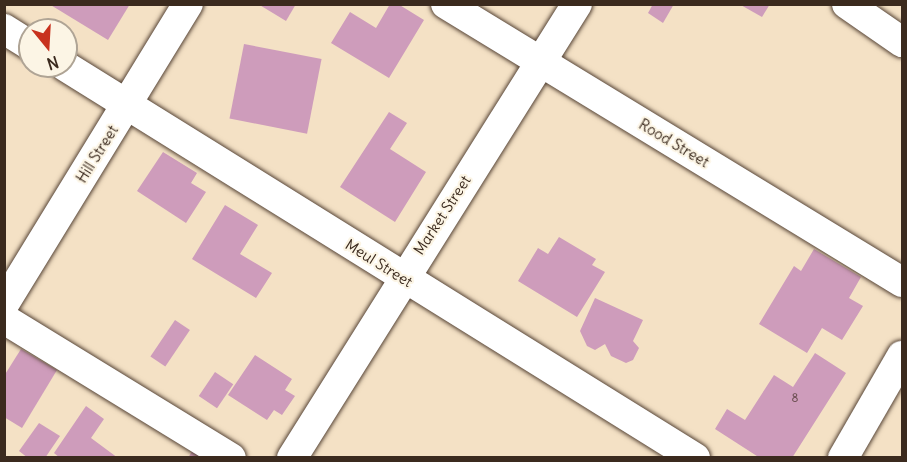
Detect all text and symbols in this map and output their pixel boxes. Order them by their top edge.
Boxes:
north arrow [18,18,78,78]
text: N [45,52,61,74]
street label: Rood Street [636,115,712,171]
street label: Hill Street [72,122,122,186]
street label: Market Street [410,172,474,258]
street label: Meul Street [342,235,416,291]
house number: 8 [792,391,798,405]

